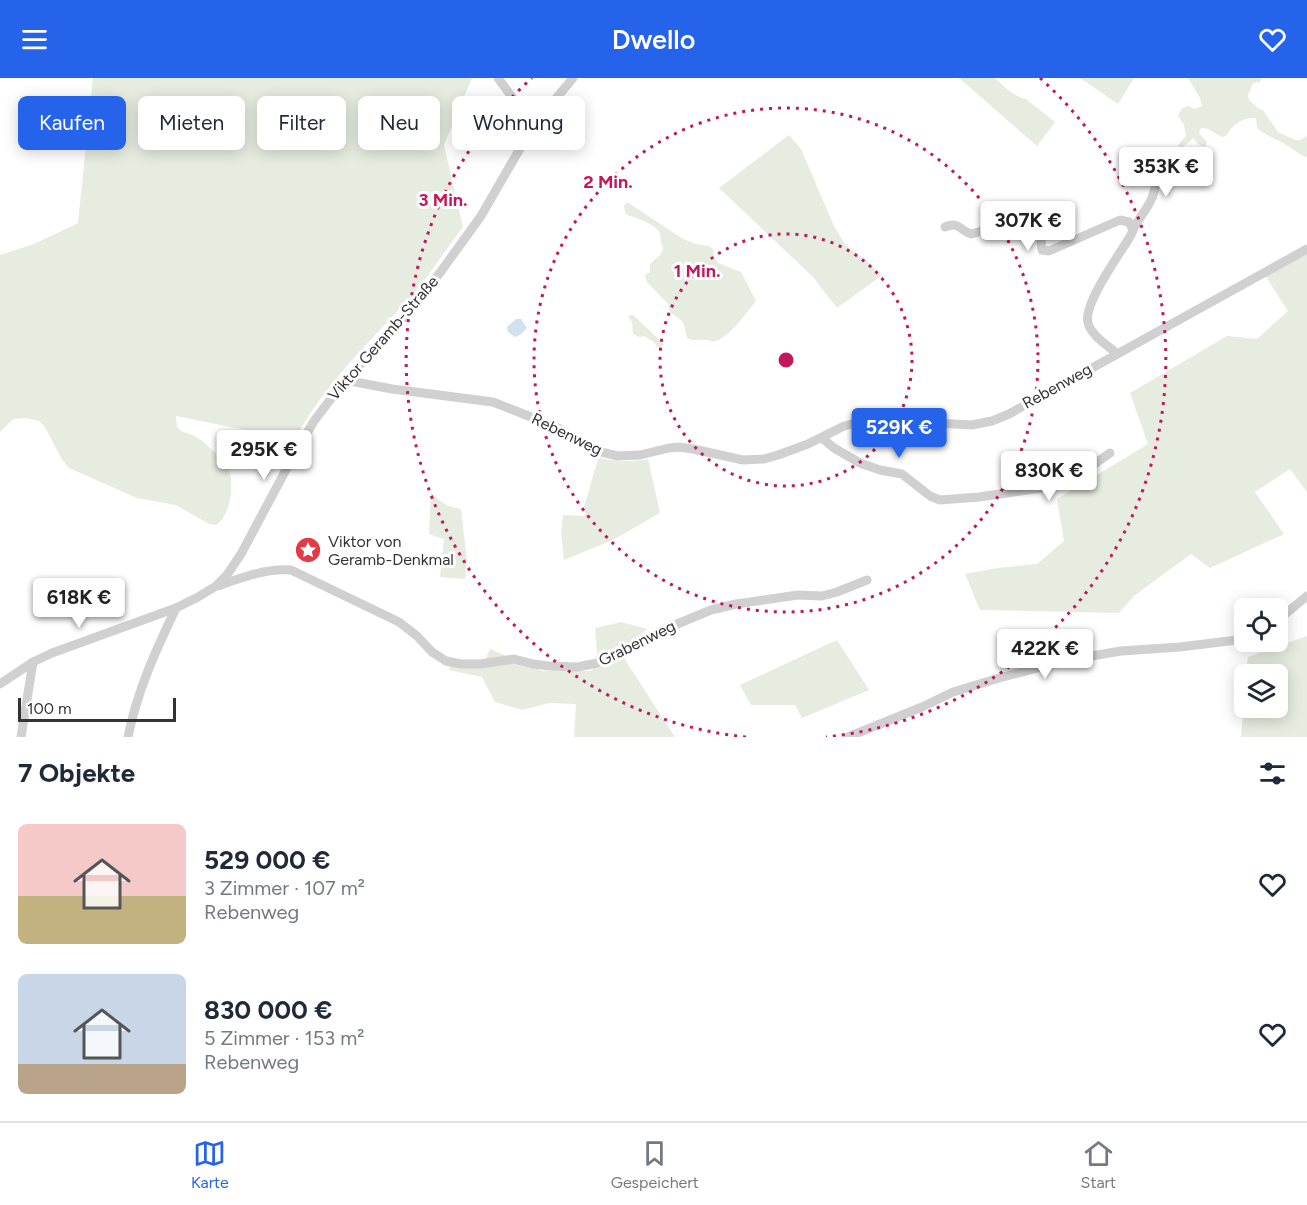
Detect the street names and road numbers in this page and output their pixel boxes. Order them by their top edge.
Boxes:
street label: Viktor Geramb-Straße [324,272,442,404]
street label: Rebenweg [1019,359,1095,413]
street label: Rebenweg [529,409,605,459]
street label: Grabenweg [595,616,679,670]

